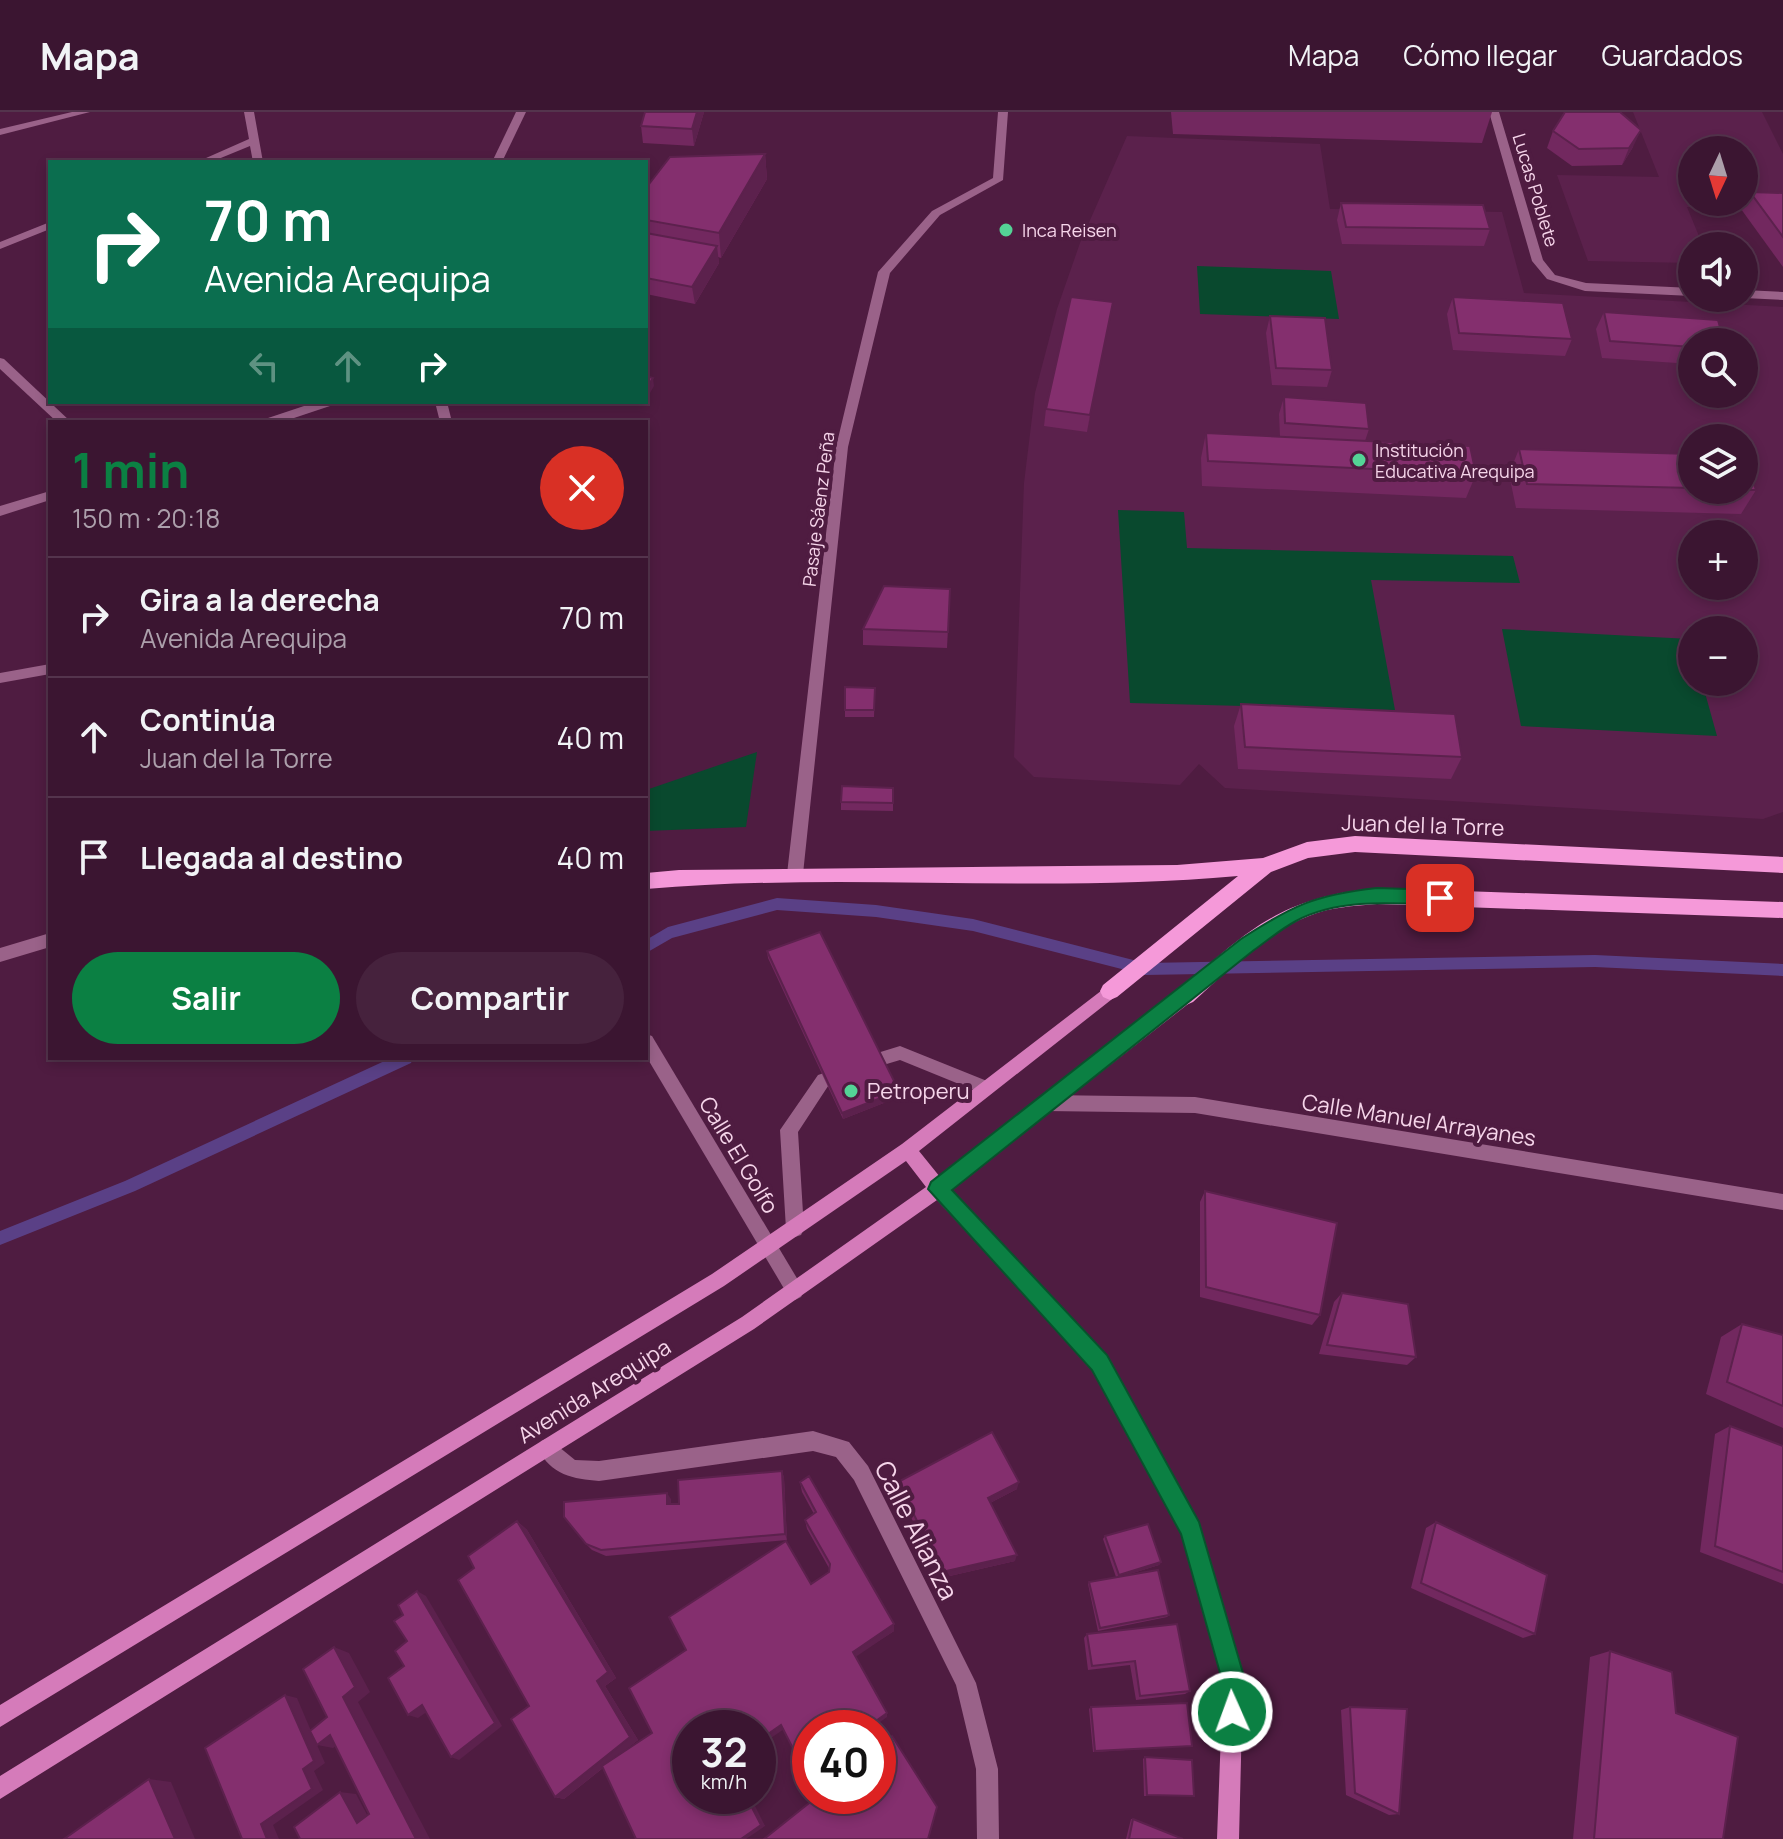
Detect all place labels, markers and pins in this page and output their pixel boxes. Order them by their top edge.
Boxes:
place label: Inca Reisen [1022,218,1117,242]
marker: Inca Reisen [997,221,1015,239]
place label: Institución Educativa Arequipa [1375,438,1535,483]
marker: Institución Educativa Arequipa [1350,451,1368,469]
pin [1406,864,1474,932]
place label: Petroperu [867,1076,970,1106]
marker: Petroperu [842,1082,860,1100]

